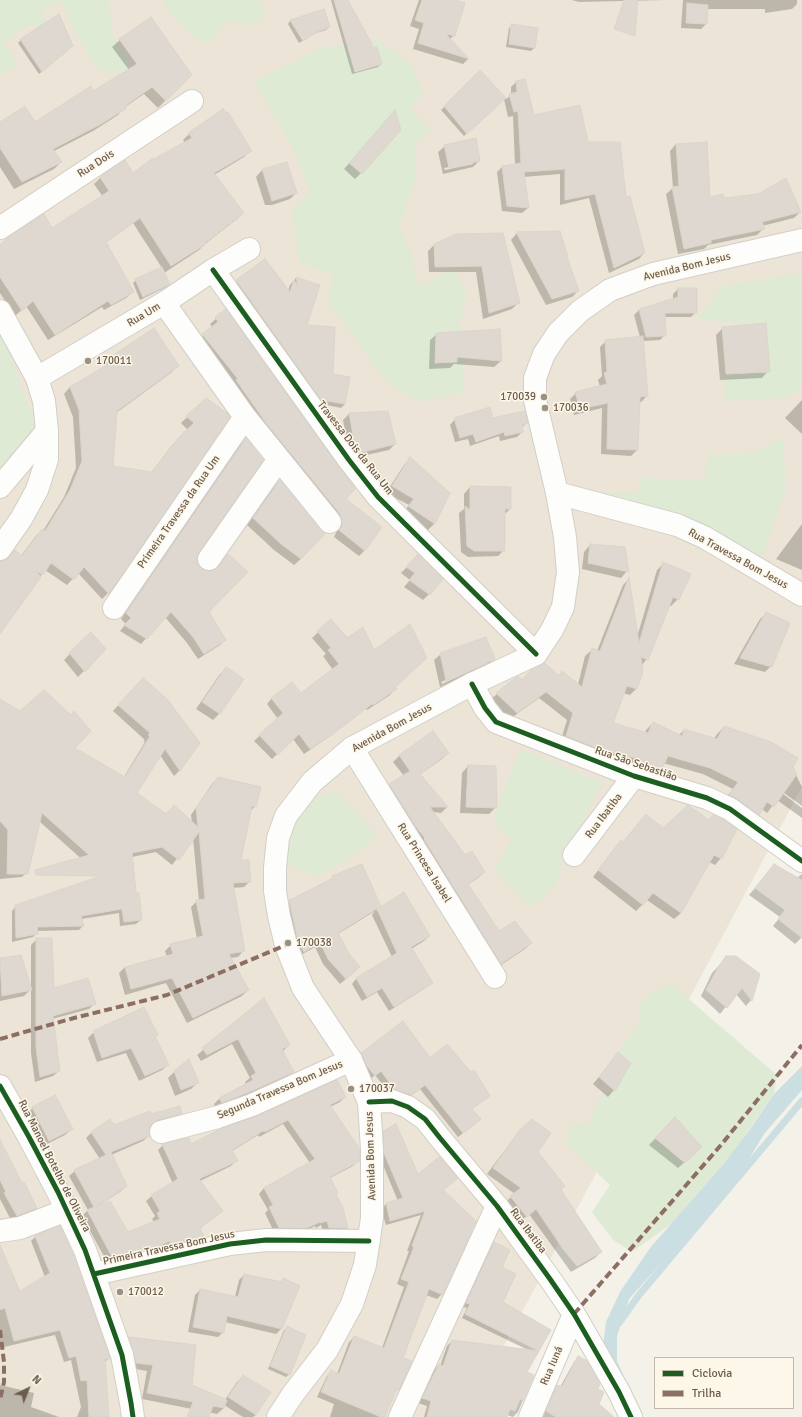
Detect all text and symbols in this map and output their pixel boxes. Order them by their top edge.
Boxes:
street label: Rua Dois [75,147,117,181]
street label: Avenida Bom Jesus [642,250,732,284]
street label: Rua Um [125,300,163,330]
place label: 170011 [96,354,132,368]
marker: 170011 [83,356,93,366]
place label: 170039 [500,390,536,404]
marker: 170039 [539,392,549,402]
street label: Travessa Dois da Rua Um [314,398,396,498]
place label: 170036 [553,401,589,415]
marker: 170036 [540,403,550,413]
street label: Primeira Travessa da Rua Um [135,453,223,571]
street label: Rua Travessa Bom Jesus [686,526,790,592]
street label: Avenida Bom Jesus [350,701,434,755]
street label: Rua São Sebastião [593,744,679,784]
street label: Rua Ibatiba [583,791,625,841]
street label: Rua Princesa Isabel [394,821,454,905]
place label: 170038 [296,936,332,950]
marker: 170038 [283,938,293,948]
street label: Segunda Travessa Bom Jesus [215,1058,345,1122]
place label: 170037 [359,1082,395,1096]
marker: 170037 [346,1084,356,1094]
street label: Rua Manoel Botelho de Oliveira [15,1098,93,1234]
street label: Avenida Bom Jesus [363,1111,379,1201]
street label: Rua Ibatiba [507,1206,549,1256]
street label: Primeira Travessa Bom Jesus [102,1228,236,1268]
place label: 170012 [128,1285,164,1299]
marker: 170012 [115,1287,125,1297]
street label: Rua Iuná [538,1344,566,1388]
legend [654,1357,794,1409]
text: Ciclovia [692,1366,732,1381]
north arrow [8,1369,48,1409]
text: N [29,1372,44,1387]
text: Trilha [692,1386,721,1401]

